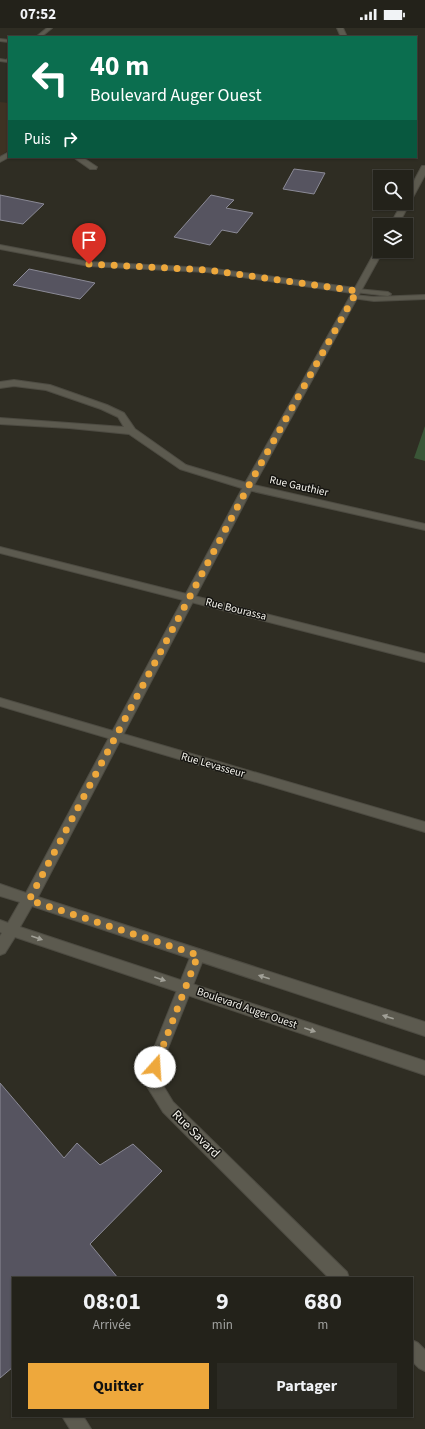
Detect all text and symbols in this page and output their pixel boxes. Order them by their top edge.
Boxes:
text: 07:52 [20,4,56,25]
text: 40 m [90,46,149,86]
icon: left [24,52,76,104]
text: Boulevard Auger Ouest [90,83,262,108]
icon: right [59,128,81,150]
text: Puis [24,129,51,150]
map controls [373,170,413,258]
button: search [373,170,413,210]
button: layers [373,218,413,258]
pin [72,223,106,264]
icon: arrive [78,229,100,251]
street label: Rue Gauthier [268,472,330,500]
street label: Rue Bourassa [204,594,268,624]
street label: Rue Levasseur [179,749,247,781]
one-way arrow [31,935,43,941]
one-way arrow [258,973,270,979]
one-way arrow [155,976,167,982]
street label: Boulevard Auger Ouest [195,984,299,1032]
one-way arrow [382,1014,394,1020]
one-way arrow [304,1027,316,1033]
position arrow [134,1046,176,1088]
street label: Rue Savard [168,1106,224,1162]
text: 08:01 [83,1284,141,1319]
text: 9 [216,1284,229,1319]
text: 680 [304,1284,342,1319]
text: Arrivée [93,1316,131,1334]
text: min [212,1316,233,1334]
text: m [318,1316,328,1334]
button: Quitter [28,1363,209,1409]
button: Partager [217,1363,397,1409]

